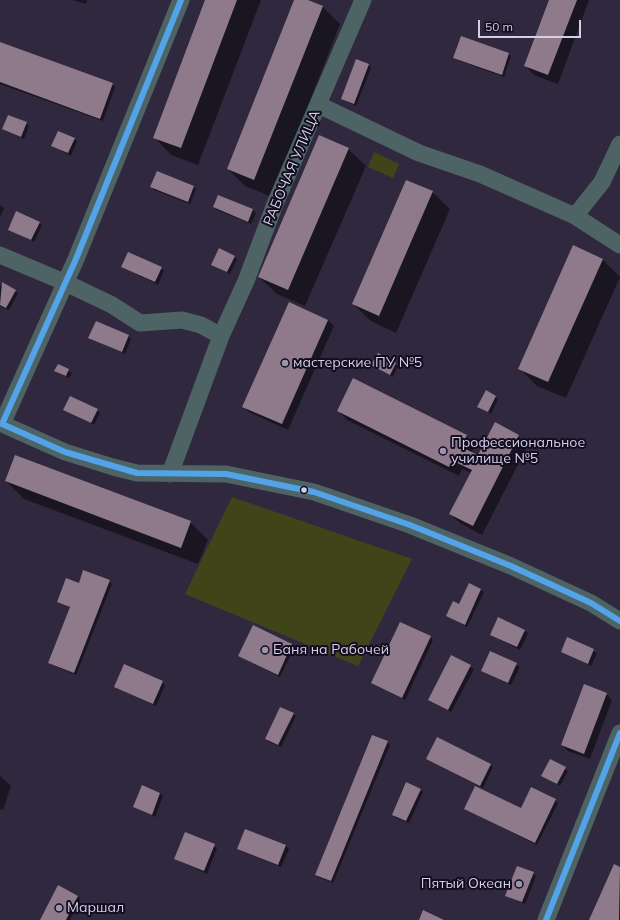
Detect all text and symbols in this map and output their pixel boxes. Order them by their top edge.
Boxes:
scale bar [480,12,583,38]
text: 50 m [485,19,513,34]
street label: РАБОЧАЯ УЛИЦА [260,108,324,228]
place label: мастерские ПУ №5 [293,355,422,371]
marker: мастерские ПУ №5 [280,358,290,368]
place label: Профессиональное училище №5 [451,435,585,468]
marker: Профессиональное училище №5 [438,446,448,456]
unlabelled marker [299,485,309,495]
place label: Баня на Рабочей [273,642,389,658]
marker: Баня на Рабочей [260,645,270,655]
place label: Пятый Океан [421,876,511,892]
marker: Пятый Океан [514,879,524,889]
place label: Маршал [67,900,124,916]
marker: Маршал [54,903,64,913]

